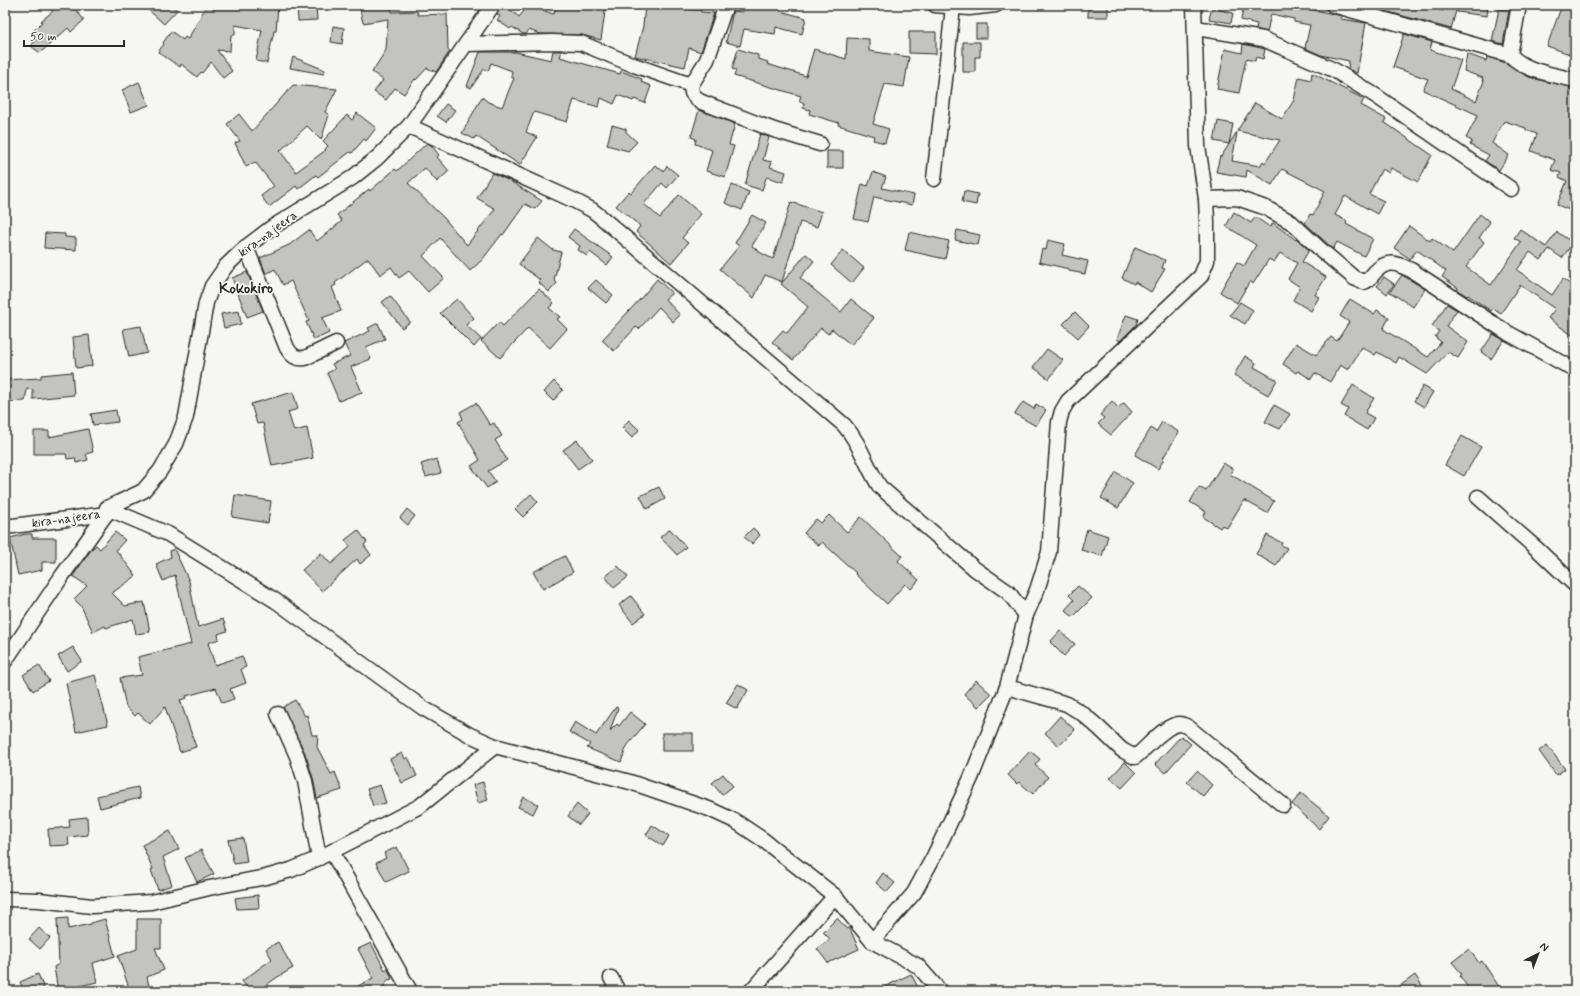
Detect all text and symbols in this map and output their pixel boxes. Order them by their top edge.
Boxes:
scale bar [24,22,124,48]
text: 50 m [30,29,57,45]
street label: kira-najeera [235,207,301,261]
district label: Kokokiro [219,279,273,299]
street label: kira-najeera [30,506,102,532]
north arrow [1518,934,1558,974]
text: N [1537,940,1551,955]

